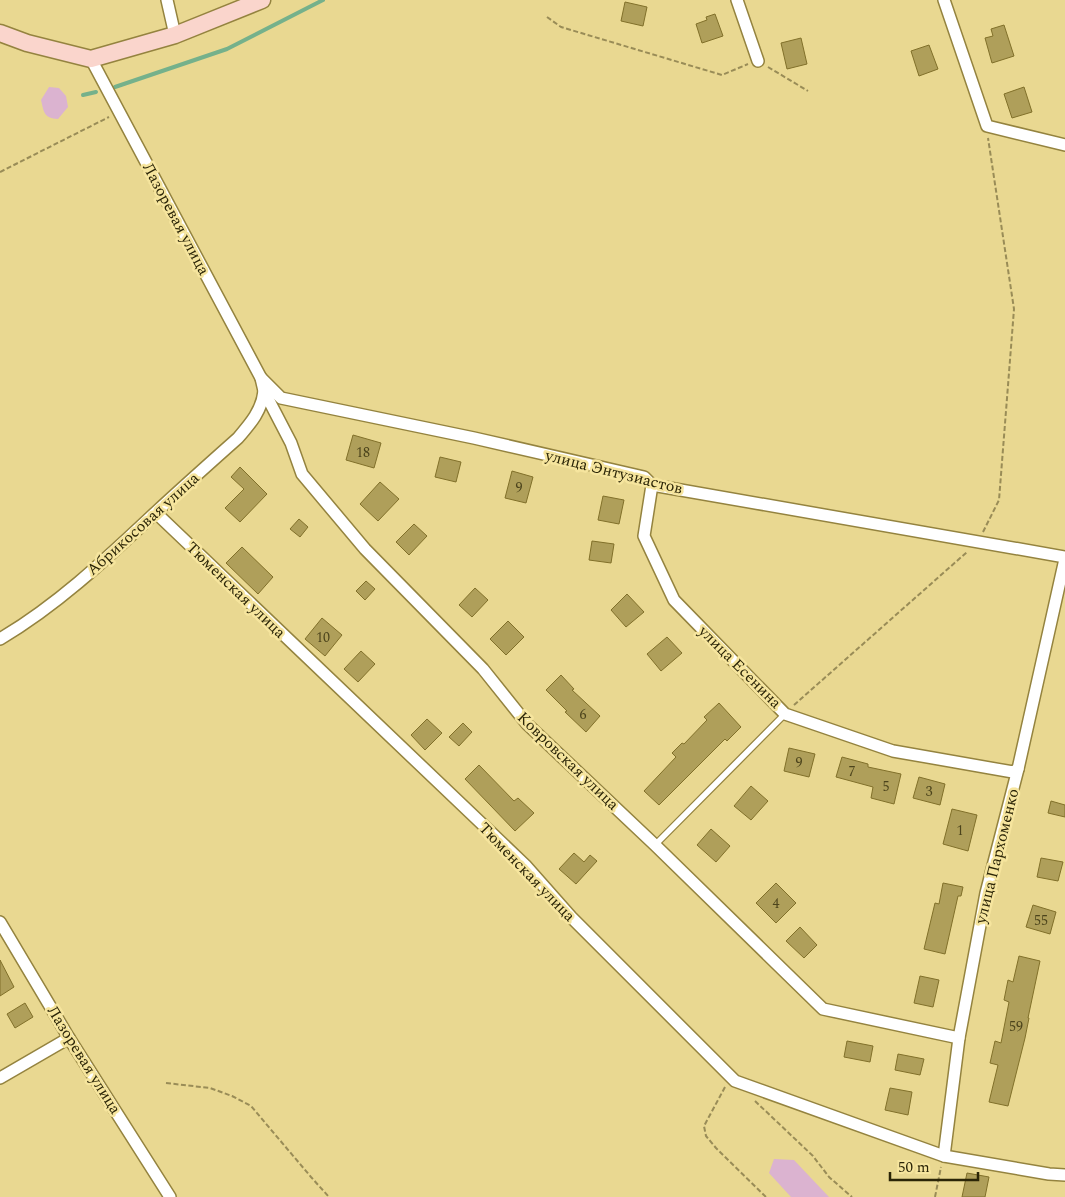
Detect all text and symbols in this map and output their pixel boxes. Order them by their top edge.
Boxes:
street label: Лазоревая улица [136,159,216,280]
house number: 18 [356,442,370,463]
street label: улица Энтузиастов [542,443,685,501]
street label: Абрикосовая улица [81,467,205,581]
house number: 9 [516,477,523,498]
street label: Тюменская улица [181,536,291,644]
street label: улица Есенина [692,619,787,714]
house number: 10 [316,627,330,648]
house number: 6 [580,704,587,725]
street label: Ковровская улица [512,706,624,816]
house number: 9 [796,752,803,773]
house number: 7 [849,761,856,782]
house number: 5 [883,776,890,797]
house number: 3 [926,781,933,802]
street label: улица Пархоменко [968,786,1025,927]
street label: Тюменская улица [473,817,581,927]
house number: 1 [957,820,964,841]
house number: 4 [773,893,780,914]
house number: 55 [1034,910,1048,931]
street label: Лазоревая улица [41,1001,127,1119]
house number: 59 [1009,1016,1023,1037]
scale bar [890,1150,978,1182]
text: 50 m [898,1156,930,1179]

